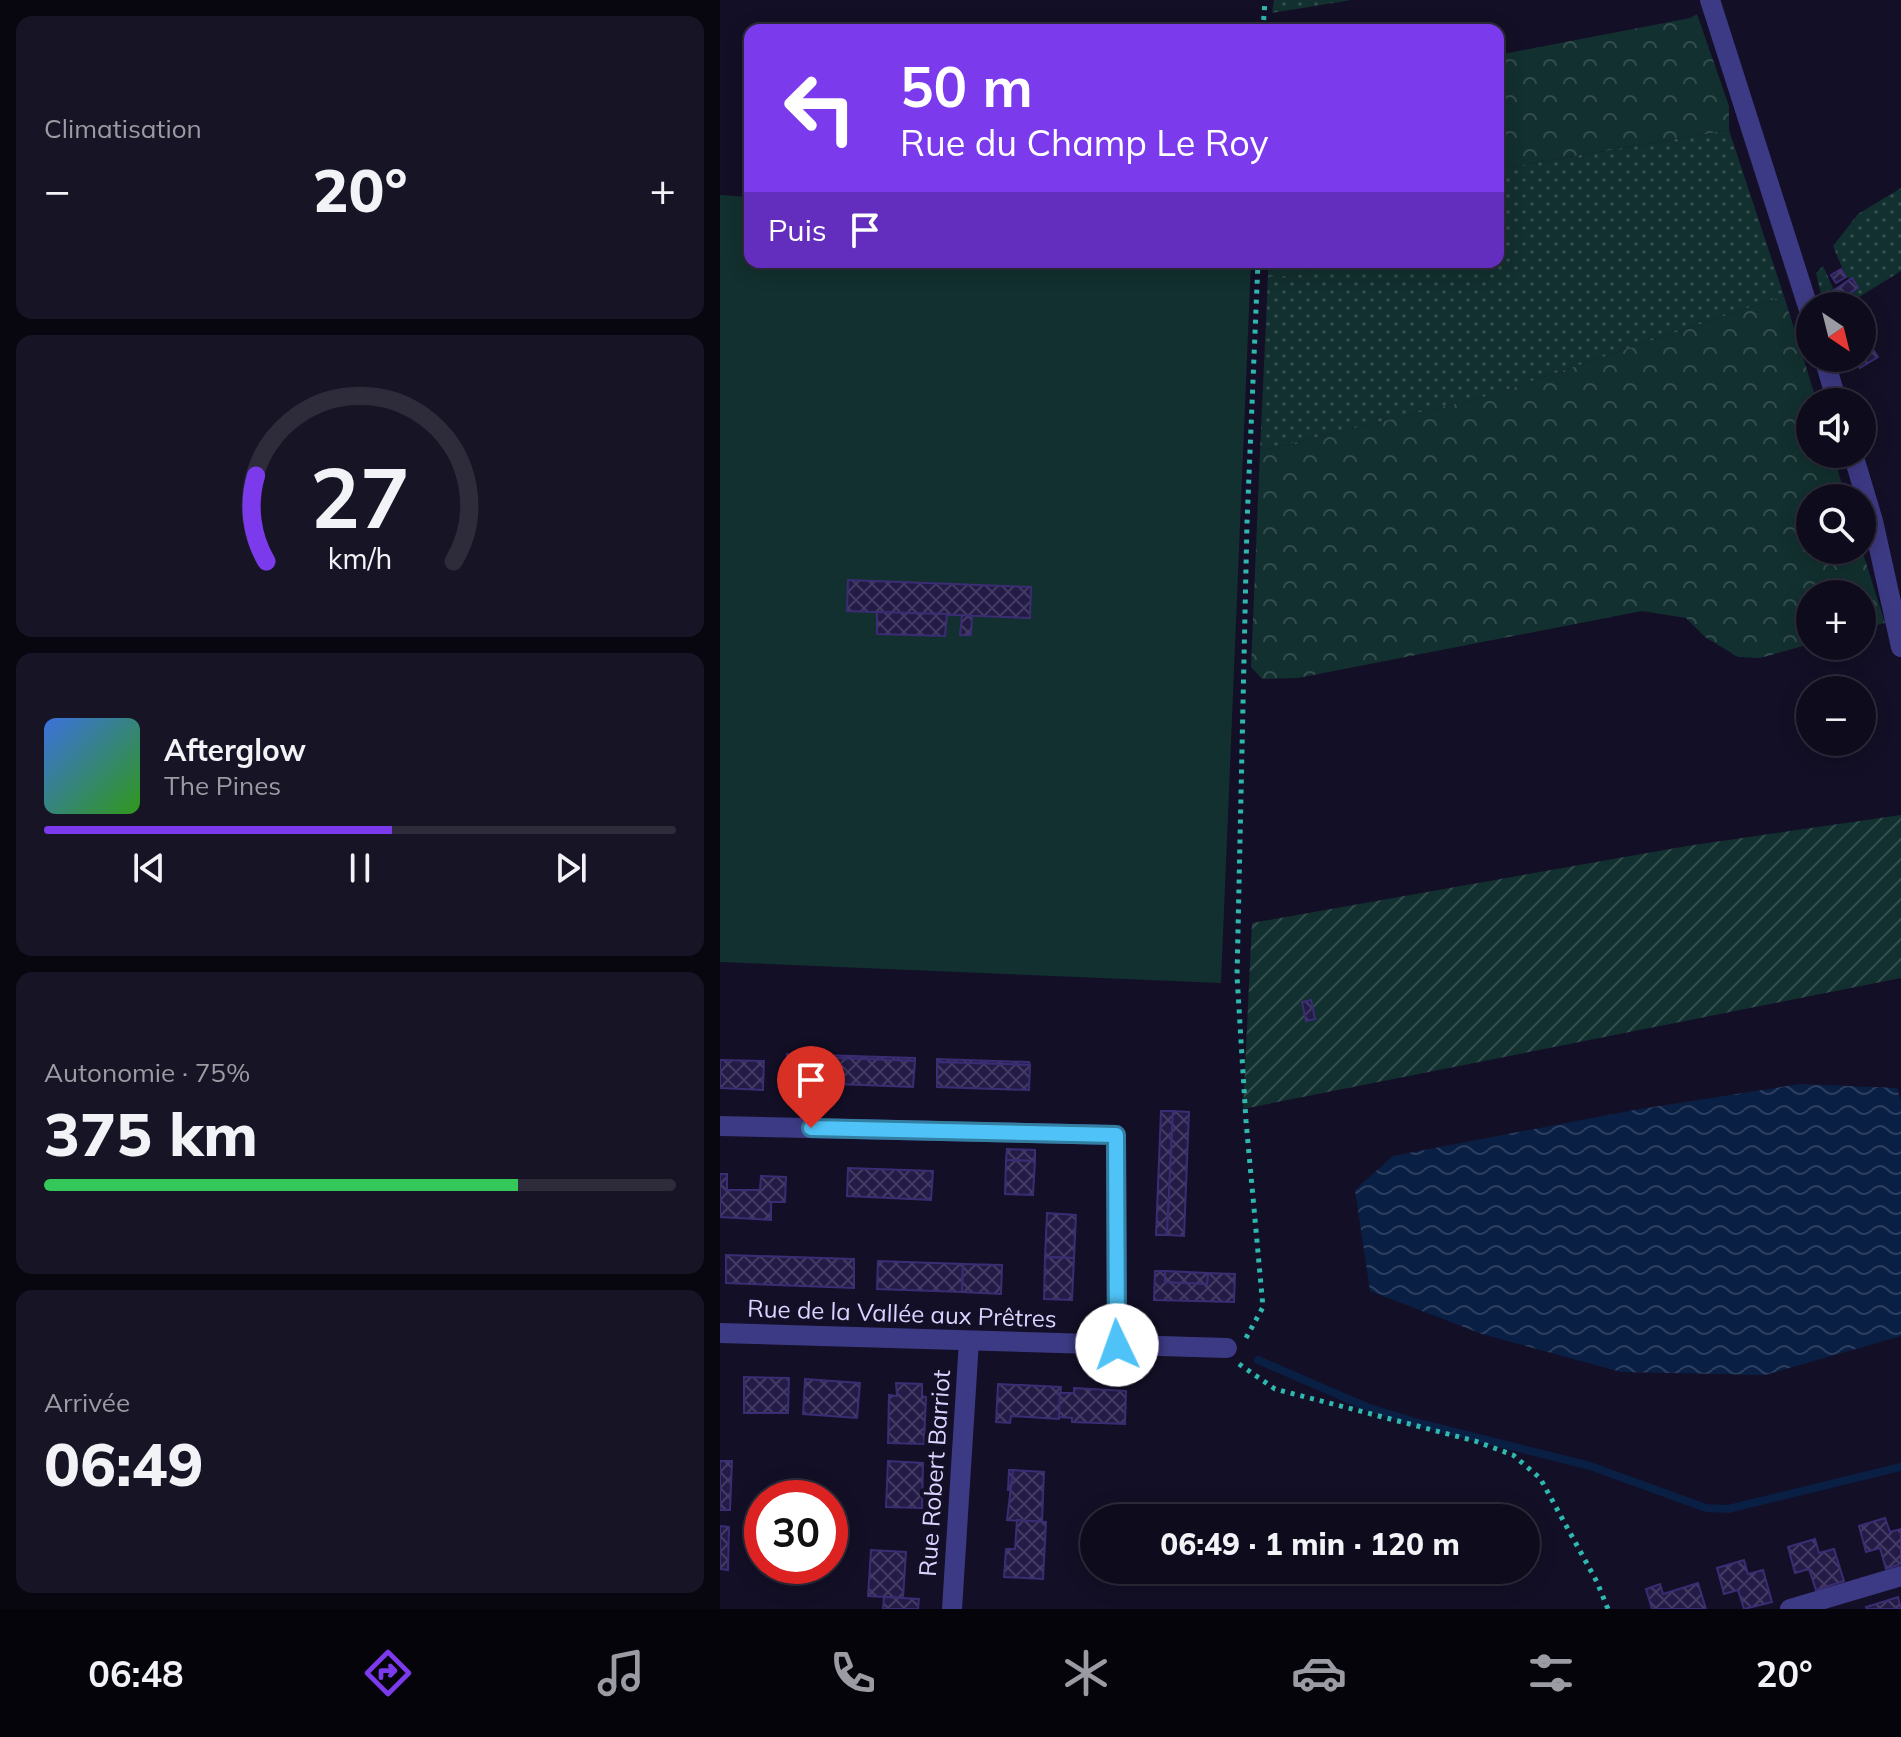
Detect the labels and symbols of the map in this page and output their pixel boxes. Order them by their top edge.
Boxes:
north arrow [1796,292,1876,372]
pin [777,1046,845,1128]
street label: Rue de la Vallée aux Prêtres [747,1293,1057,1333]
position arrow [1075,1303,1159,1387]
street label: Rue Robert Barriot [912,1369,956,1577]
speed limit sign: 30 [744,1480,848,1584]

